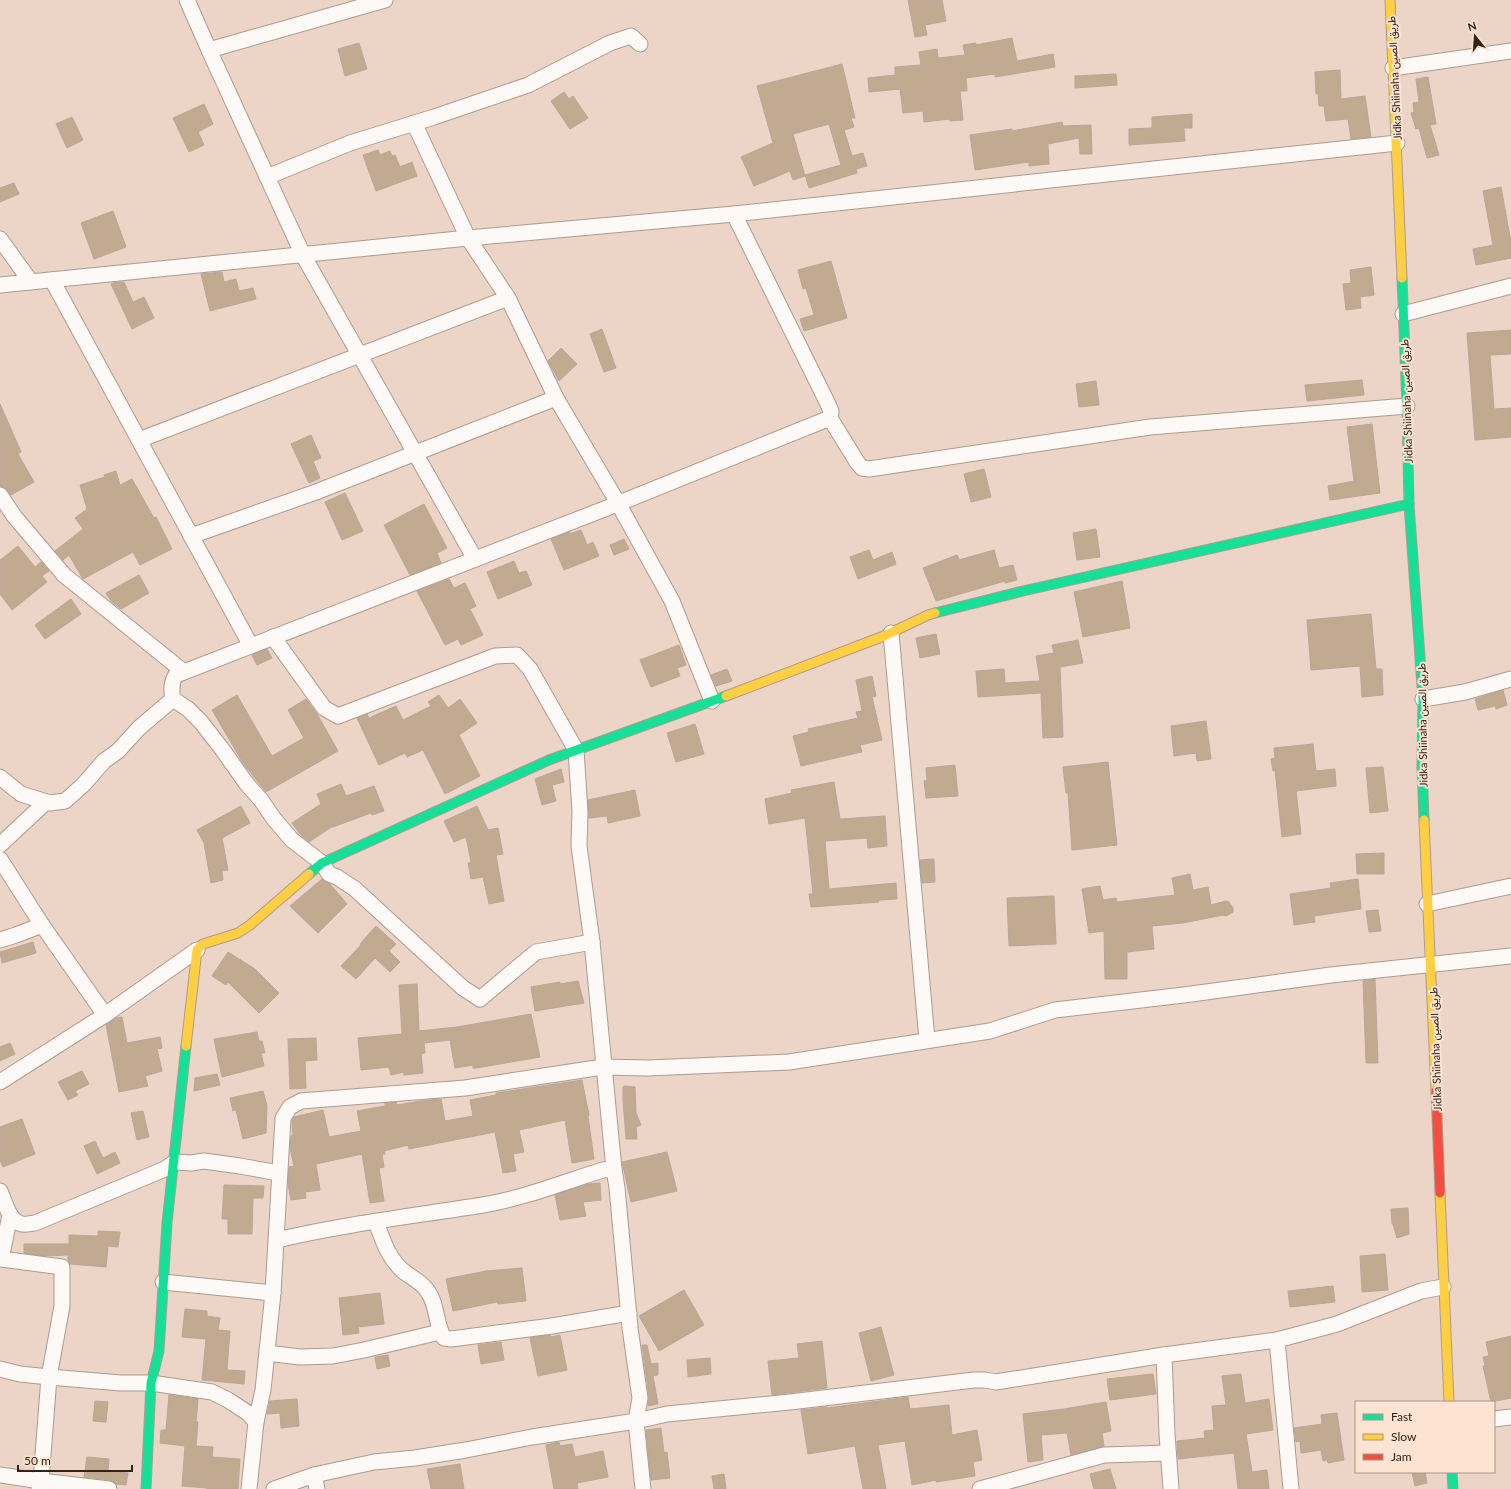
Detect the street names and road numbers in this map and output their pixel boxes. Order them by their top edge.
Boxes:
street label: Jidka Shiinaha طريق الصين [1384,16,1405,140]
street label: Jidka Shiinaha طريق الصين [1397,339,1416,463]
street label: Jidka Shiinaha طريق الصين [1414,663,1431,787]
street label: Jidka Shiinaha طريق الصين [1426,987,1445,1111]

